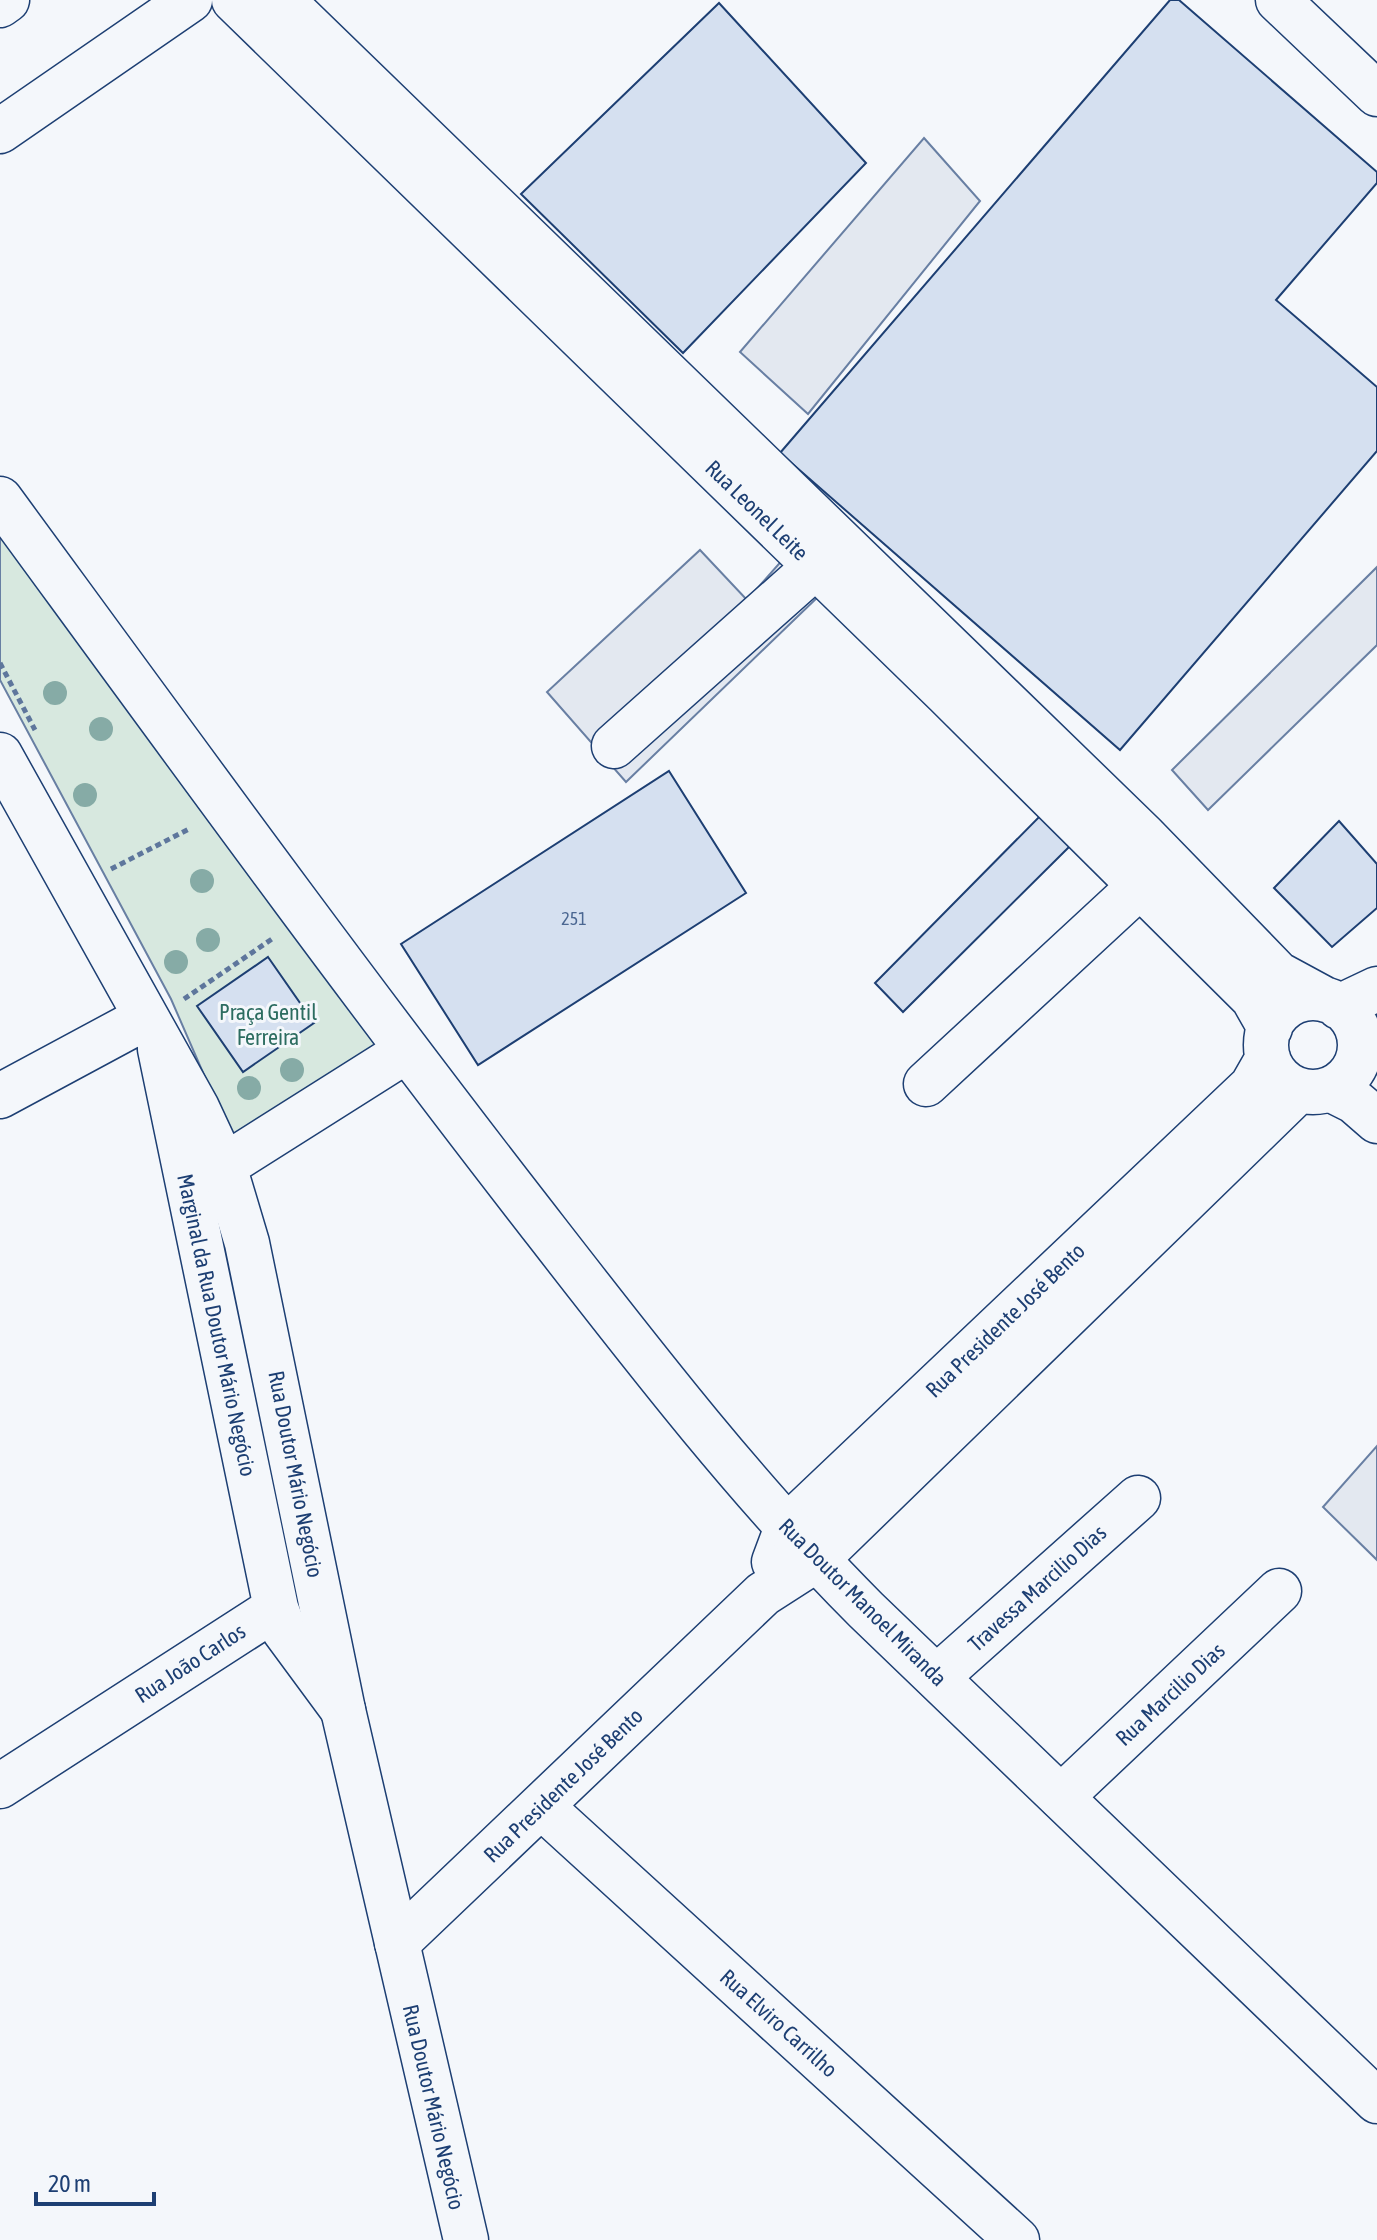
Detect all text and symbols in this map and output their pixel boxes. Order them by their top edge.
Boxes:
street label: Rua Leonel Leite [700,455,814,565]
house number: 251 [561,908,587,929]
park label: Praça Gentil Ferreira [219,999,317,1050]
street label: Marginal da Rua Doutor Mário Negócio [172,1171,262,1479]
street label: Rua Presidente José Bento [920,1237,1090,1403]
street label: Rua Doutor Mário Negócio [263,1369,329,1579]
street label: Rua Doutor Manoel Miranda [774,1513,952,1691]
street label: Travessa Marcilio Dias [963,1519,1111,1657]
street label: Rua João Carlos [130,1618,250,1708]
street label: Rua Marcilio Dias [1110,1637,1230,1751]
street label: Rua Presidente José Bento [478,1702,648,1868]
street label: Rua Elviro Carrilho [715,1964,843,2082]
street label: Rua Doutor Mário Negócio [398,2002,470,2212]
scale bar [36,2156,154,2206]
text: 20 m [48,2170,91,2197]

